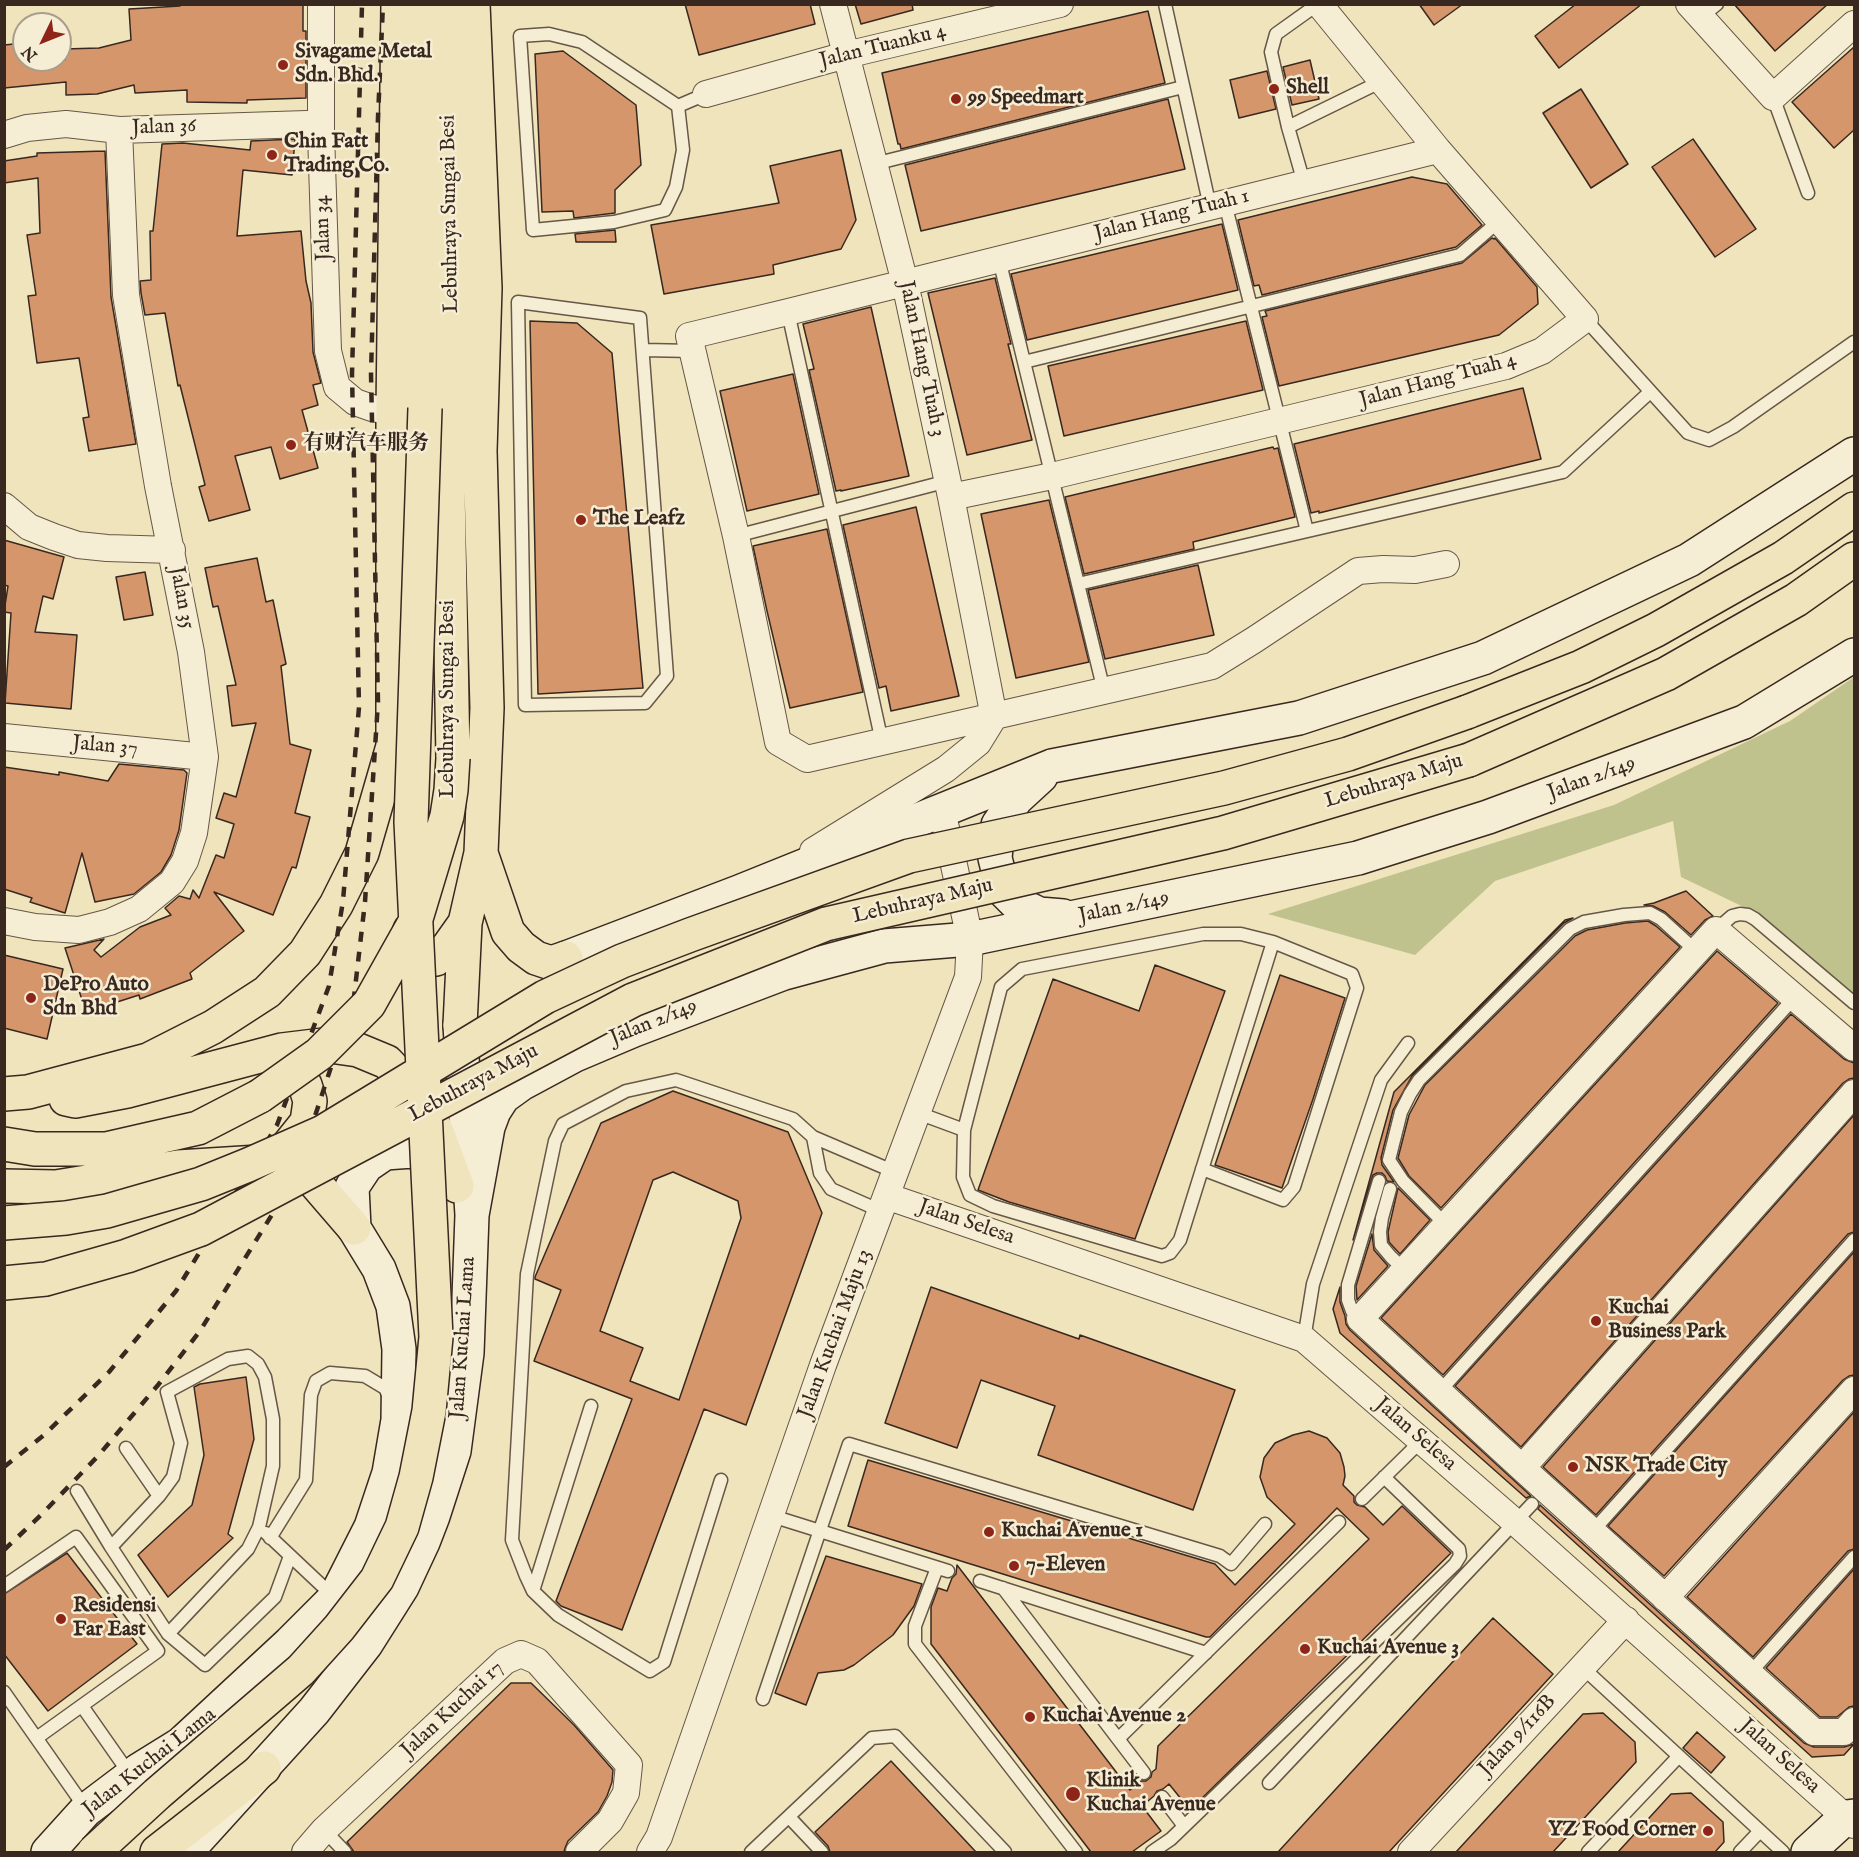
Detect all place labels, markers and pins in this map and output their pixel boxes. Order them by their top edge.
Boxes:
place label: Sivagame Metal Sdn. Bhd. [295,40,432,90]
marker: Sivagame Metal Sdn. Bhd. [276,58,290,72]
place label: Shell [1286,76,1329,102]
marker: Shell [1267,82,1281,96]
place label: 99 Speedmart [968,86,1084,112]
marker: 99 Speedmart [949,92,963,106]
place label: Chin Fatt Trading Co. [284,130,389,180]
marker: Chin Fatt Trading Co. [265,148,279,162]
place label: 有财汽车服务 [303,432,429,458]
marker: 有财汽车服务 [284,438,298,452]
place label: The Leafz [593,507,685,533]
marker: The Leafz [574,513,588,527]
place label: DePro Auto Sdn Bhd [43,973,149,1023]
marker: DePro Auto Sdn Bhd [24,991,38,1005]
place label: Kuchai Business Park [1608,1296,1726,1346]
marker: Kuchai Business Park [1589,1314,1603,1328]
place label: NSK Trade City [1585,1454,1727,1480]
marker: NSK Trade City [1566,1460,1580,1474]
place label: Kuchai Avenue 1 [1001,1519,1143,1545]
marker: Kuchai Avenue 1 [982,1525,996,1539]
place label: 7-Eleven [1026,1553,1105,1579]
marker: 7-Eleven [1007,1559,1021,1573]
place label: Residensi Far East [73,1594,156,1644]
marker: Residensi Far East [54,1612,68,1626]
place label: Kuchai Avenue 3 [1317,1636,1459,1662]
marker: Kuchai Avenue 3 [1298,1642,1312,1656]
place label: Kuchai Avenue 2 [1042,1704,1186,1730]
marker: Kuchai Avenue 2 [1023,1710,1037,1724]
place label: Klinik Kuchai Avenue [1086,1769,1216,1819]
marker: Klinik Kuchai Avenue [1064,1785,1082,1803]
place label: YZ Food Corner [1548,1818,1696,1844]
marker: YZ Food Corner [1701,1824,1715,1838]

